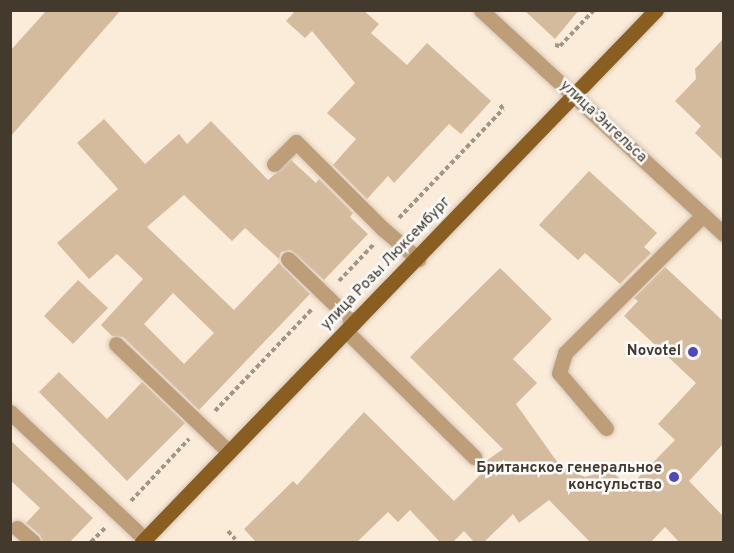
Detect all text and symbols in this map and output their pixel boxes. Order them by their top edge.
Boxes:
street label: улица Энгельса [556,77,650,167]
street label: улица Розы Люксембург [318,194,454,334]
place label: Novotel [627,343,681,361]
marker: Novotel [686,345,700,359]
place label: Британское генеральное консульство [476,459,662,494]
marker: Британское генеральное консульство [667,470,681,484]

